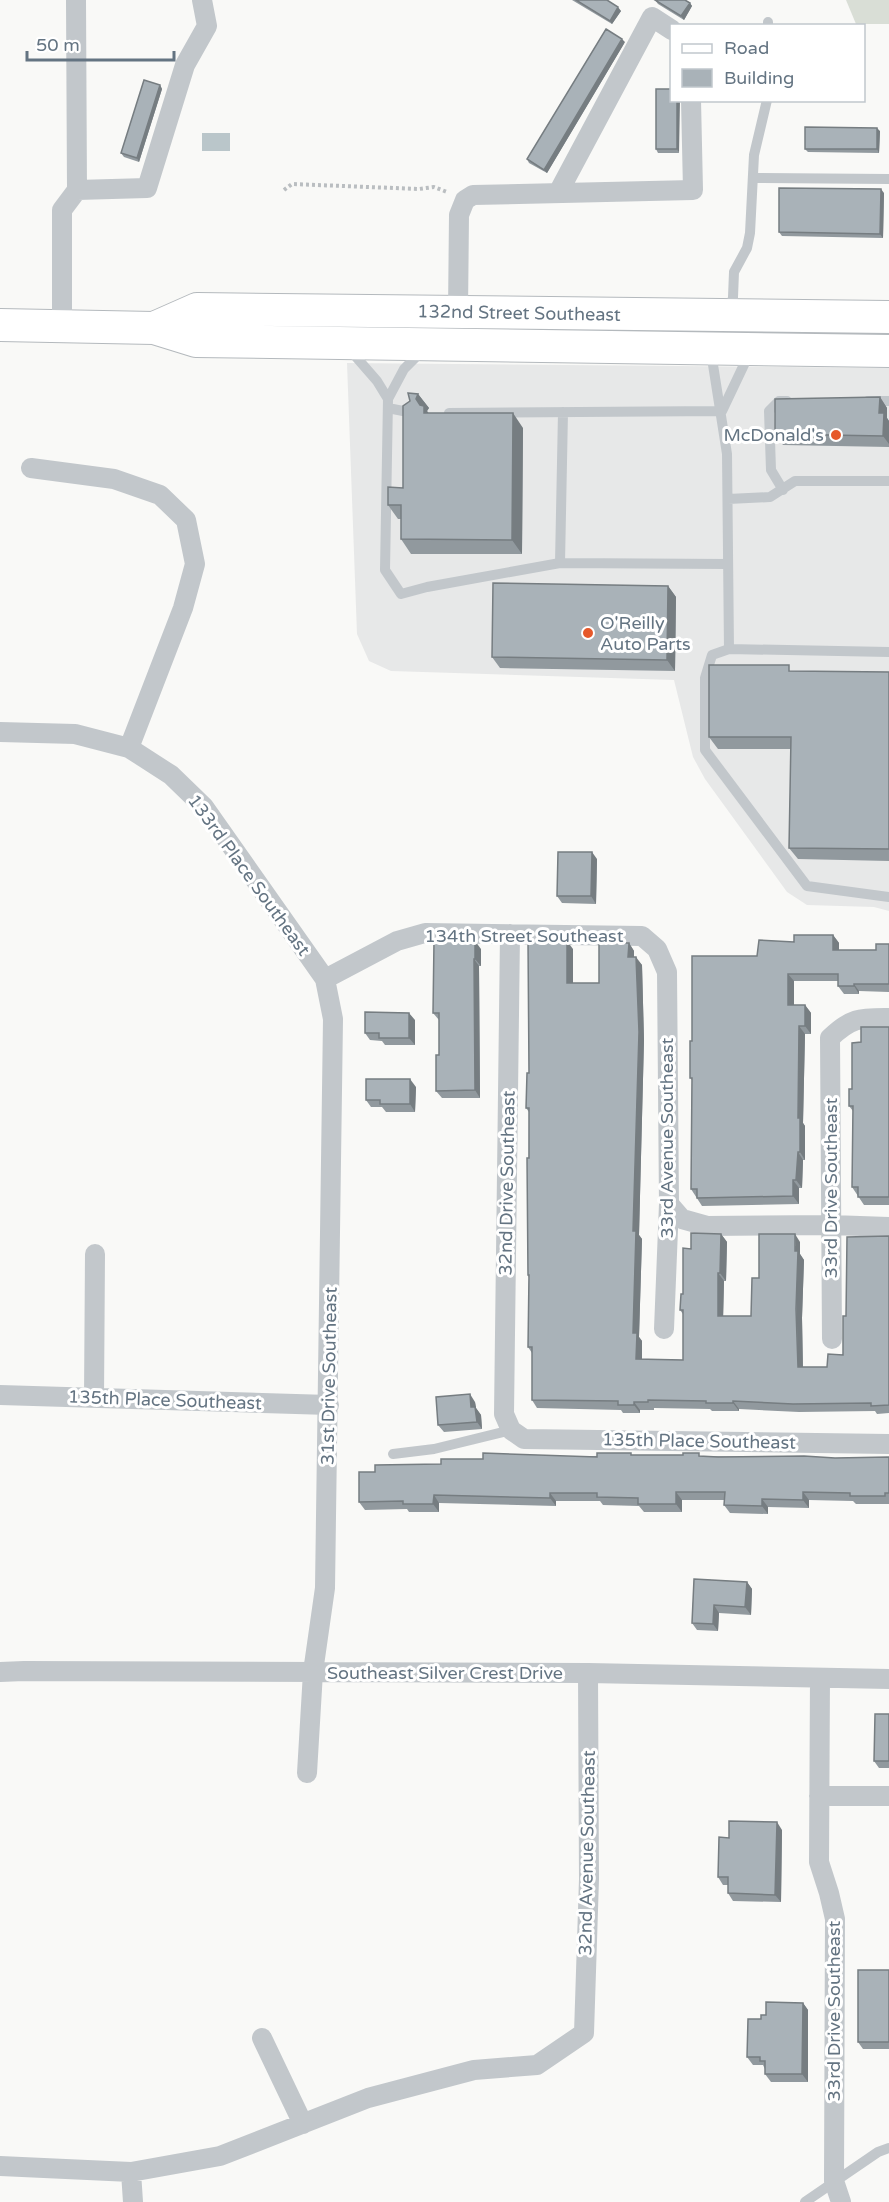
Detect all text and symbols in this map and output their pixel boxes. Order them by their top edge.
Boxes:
scale bar [27,24,174,62]
legend [670,24,865,102]
text: 50 m [36,34,80,56]
text: Road [724,37,769,59]
text: Building [724,67,794,89]
street label: 132nd Street Southeast [417,300,621,326]
place label: McDonald's [724,424,824,446]
marker: McDonald's [829,428,843,442]
place label: O'Reilly Auto Parts [600,612,691,655]
marker: O'Reilly Auto Parts [581,626,595,640]
street label: 133rd Place Southeast [183,790,315,960]
street label: 134th Street Southeast [424,925,624,947]
street label: 33rd Avenue Southeast [656,1037,678,1238]
street label: 32nd Drive Southeast [494,1090,520,1276]
street label: 33rd Drive Southeast [820,1097,842,1278]
street label: 31st Drive Southeast [316,1287,342,1465]
street label: 135th Place Southeast [68,1386,262,1414]
street label: 135th Place Southeast [602,1428,796,1454]
street label: Southeast Silver Crest Drive [327,1662,563,1684]
street label: 32nd Avenue Southeast [574,1750,600,1956]
street label: 33rd Drive Southeast [823,1920,845,2101]

